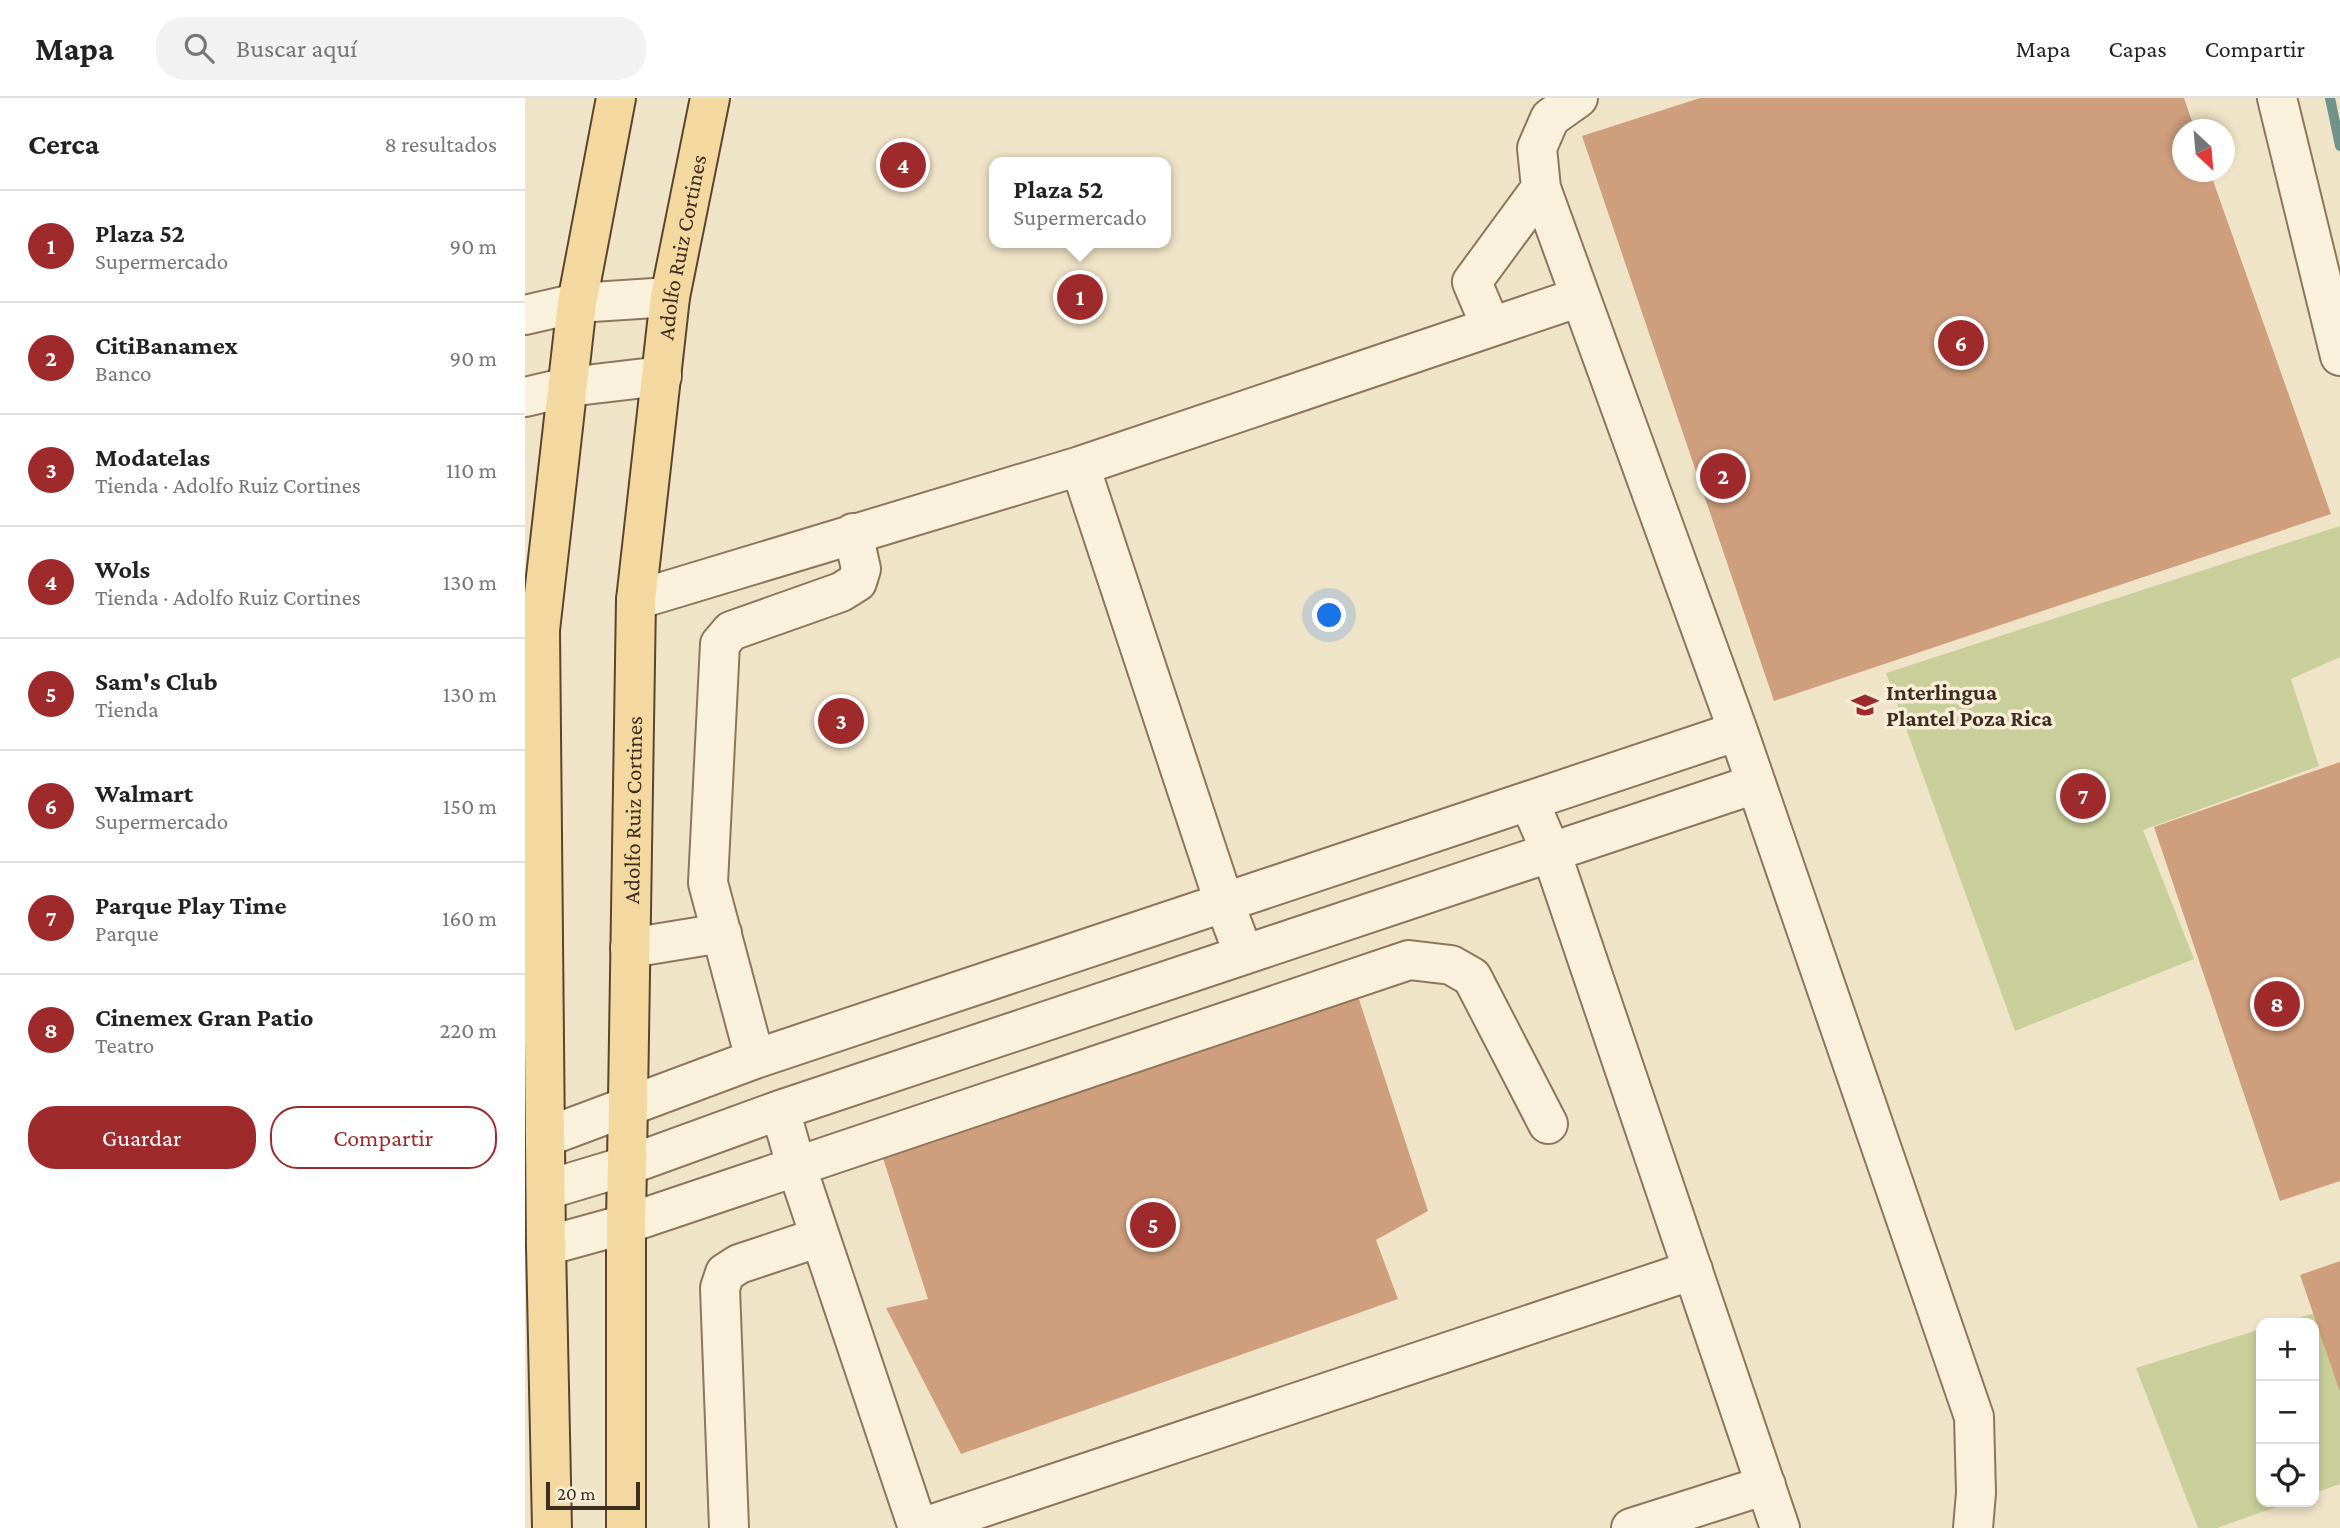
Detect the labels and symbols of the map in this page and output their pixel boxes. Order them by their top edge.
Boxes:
north arrow [2172,119,2235,182]
pin: 4 [880,139,926,191]
street label: Adolfo Ruiz Cortines [652,152,711,341]
pin: 1 [1057,271,1103,323]
pin: 6 [1938,317,1984,369]
pin: 2 [1700,450,1746,502]
your location [1312,598,1346,632]
place label: Interlingua Plantel Poza Rica [1886,679,2053,731]
school or university icon: Interlingua Plantel Poza Rica [1850,690,1880,720]
pin: 3 [818,695,864,747]
street label: Adolfo Ruiz Cortines [618,716,647,904]
pin: 7 [2060,770,2106,822]
pin: 8 [2254,978,2300,1030]
pin: 5 [1130,1199,1176,1251]
scale bar [546,1479,641,1511]

